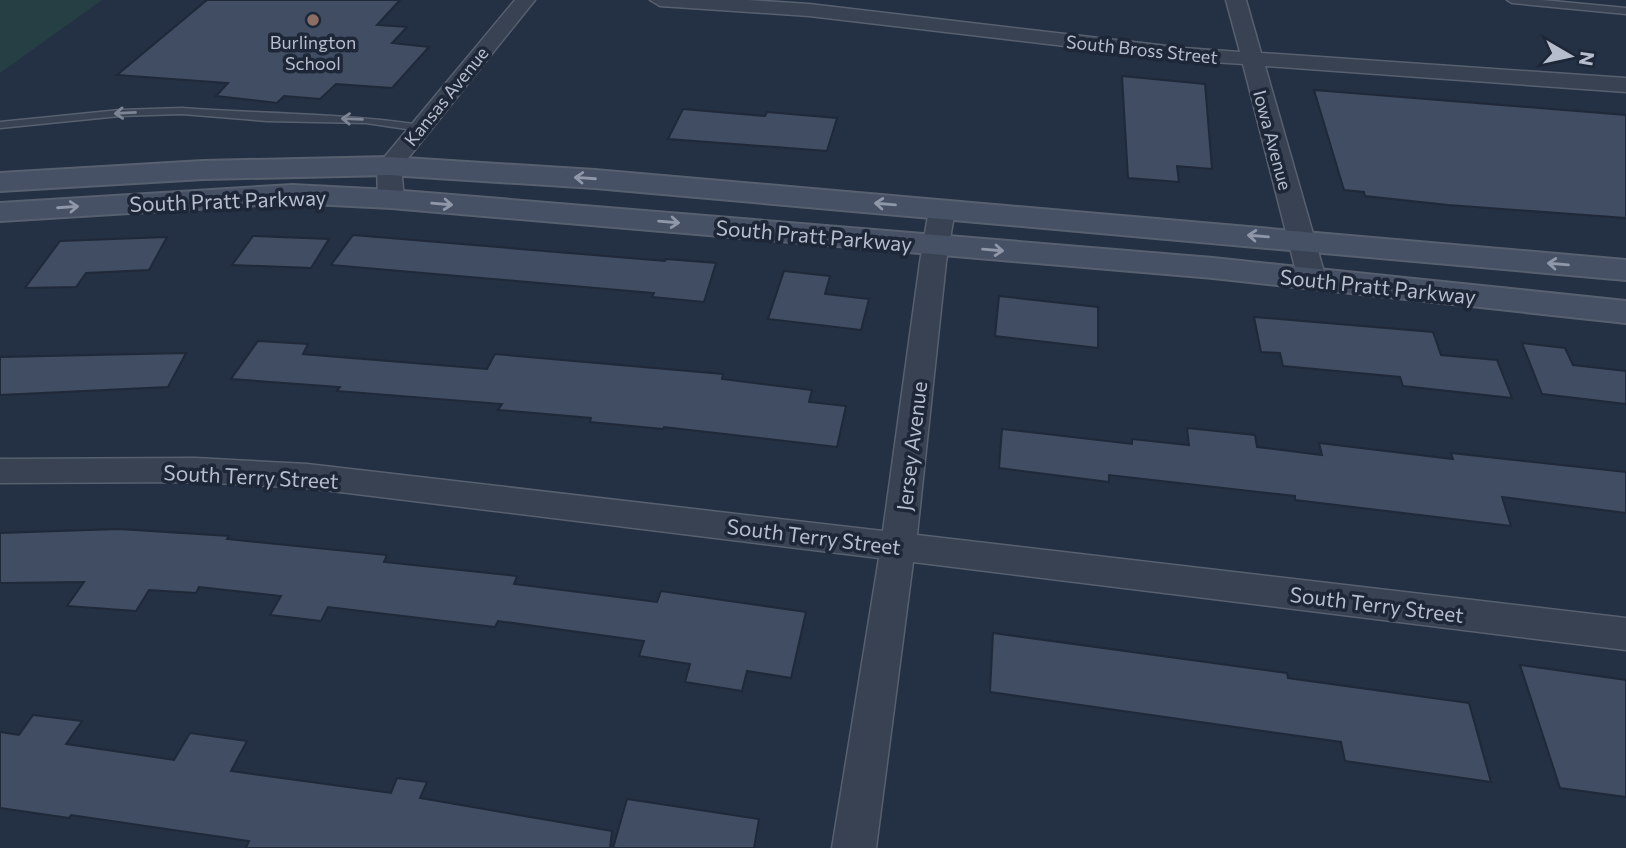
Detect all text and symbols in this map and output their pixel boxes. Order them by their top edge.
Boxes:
marker: Burlington School [305,12,321,28]
north arrow [1535,21,1605,91]
street label: South Bross Street [1065,30,1219,68]
place label: Burlington School [270,31,356,74]
street label: Kansas Avenue [399,42,493,150]
text: N [1575,50,1600,68]
street label: Iowa Avenue [1249,88,1297,192]
one-way arrow [114,107,137,120]
one-way arrow [341,113,364,126]
one-way arrow [575,171,597,184]
street label: South Pratt Parkway [129,184,327,216]
one-way arrow [430,198,453,211]
one-way arrow [874,198,897,211]
one-way arrow [56,200,79,213]
street label: South Pratt Parkway [715,214,913,256]
one-way arrow [657,216,679,229]
one-way arrow [1248,229,1270,242]
one-way arrow [981,244,1004,257]
one-way arrow [1547,257,1570,270]
street label: South Pratt Parkway [1279,263,1477,309]
street label: Jersey Avenue [891,380,931,512]
street label: South Terry Street [163,459,339,493]
street label: South Terry Street [726,513,902,559]
street label: South Terry Street [1289,581,1465,627]

